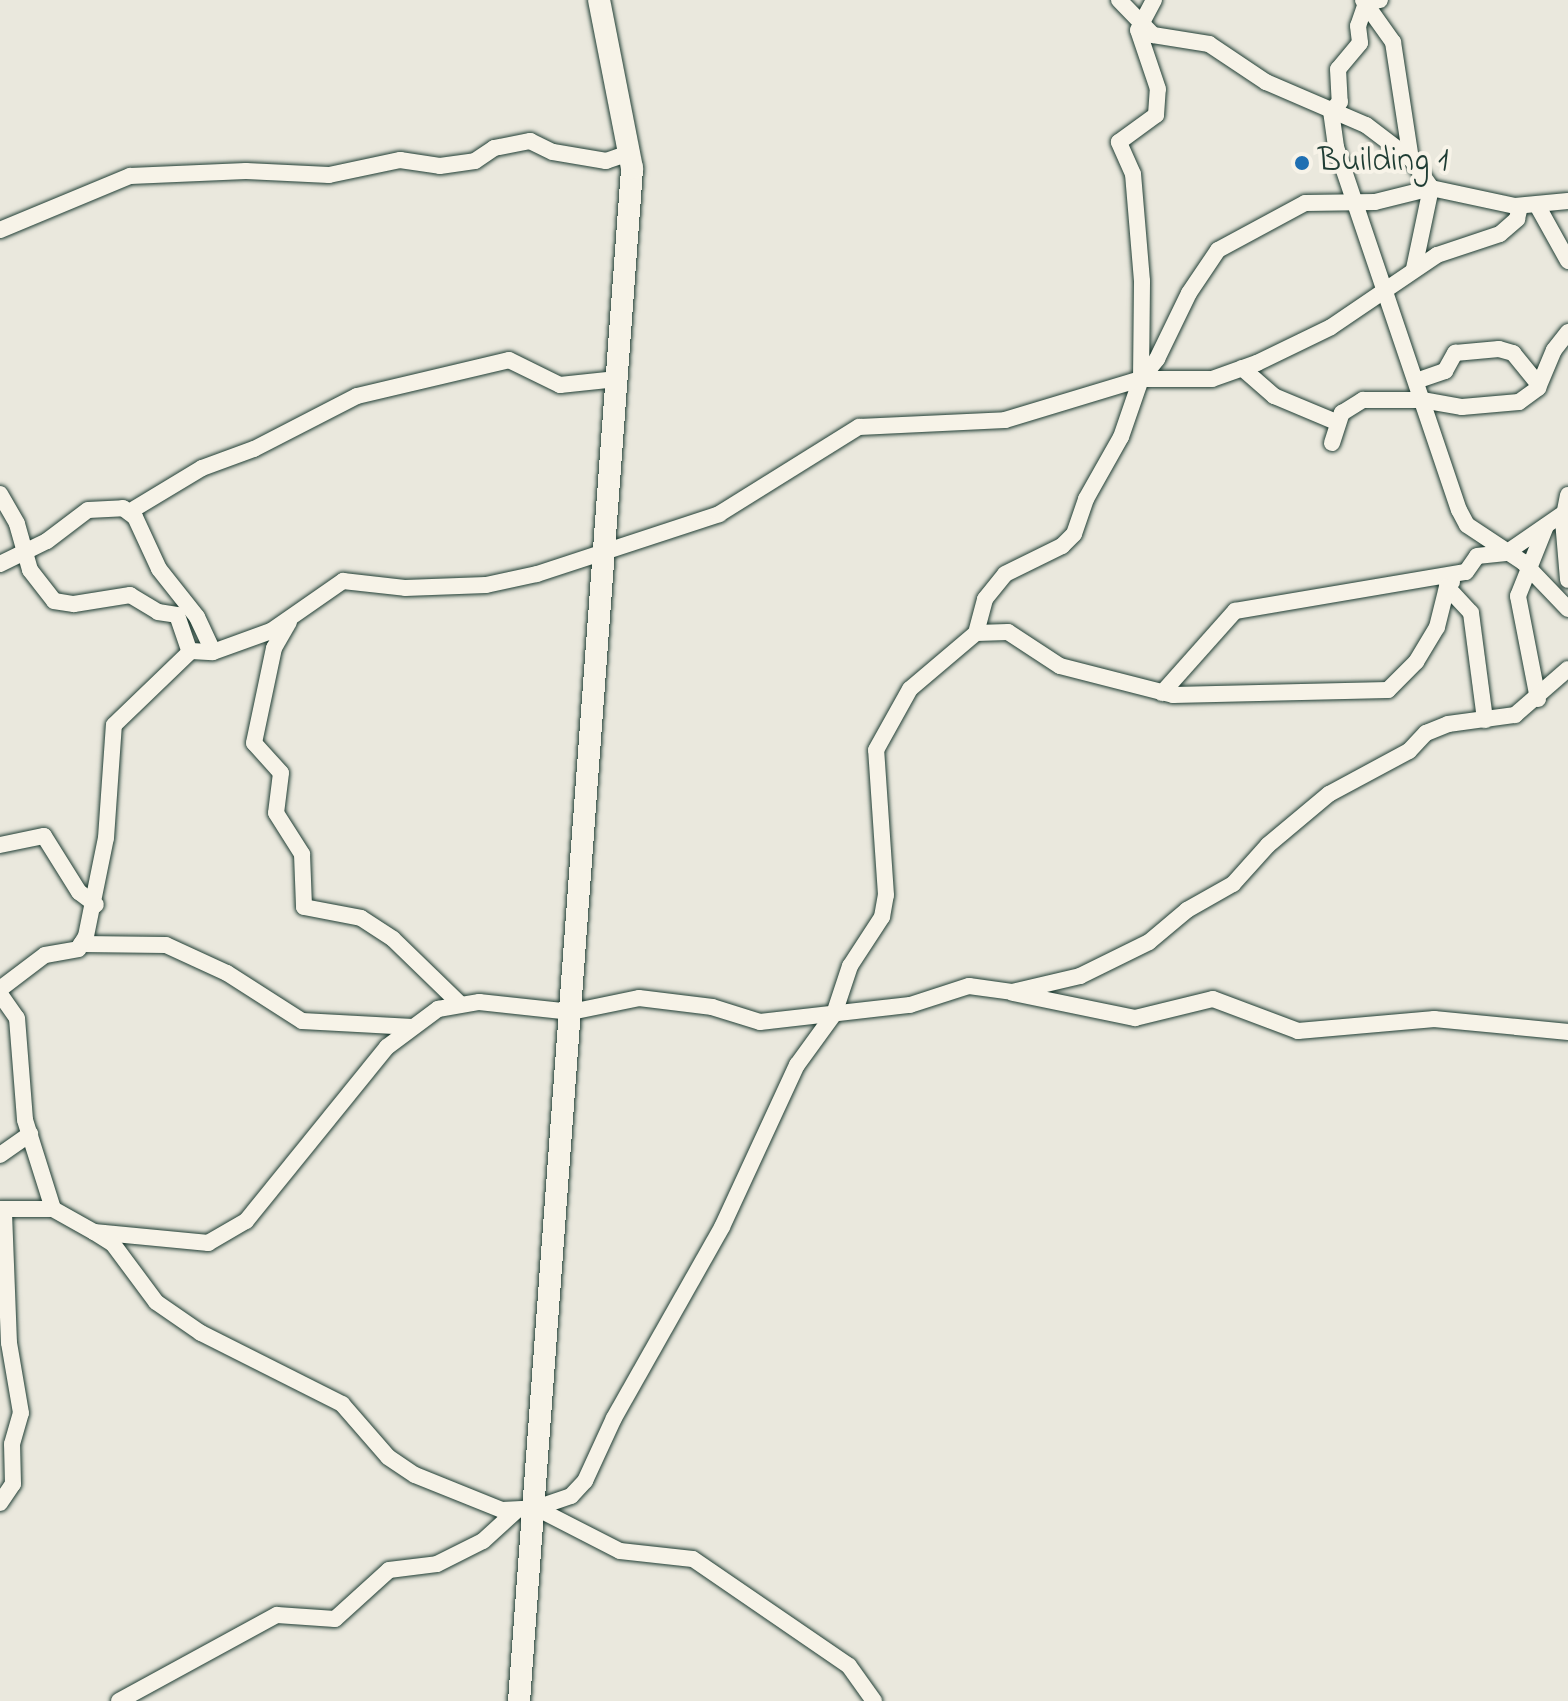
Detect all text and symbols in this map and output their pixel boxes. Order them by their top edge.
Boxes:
place label: Building 1 [1318,143,1449,183]
marker: Building 1 [1293,154,1311,172]

